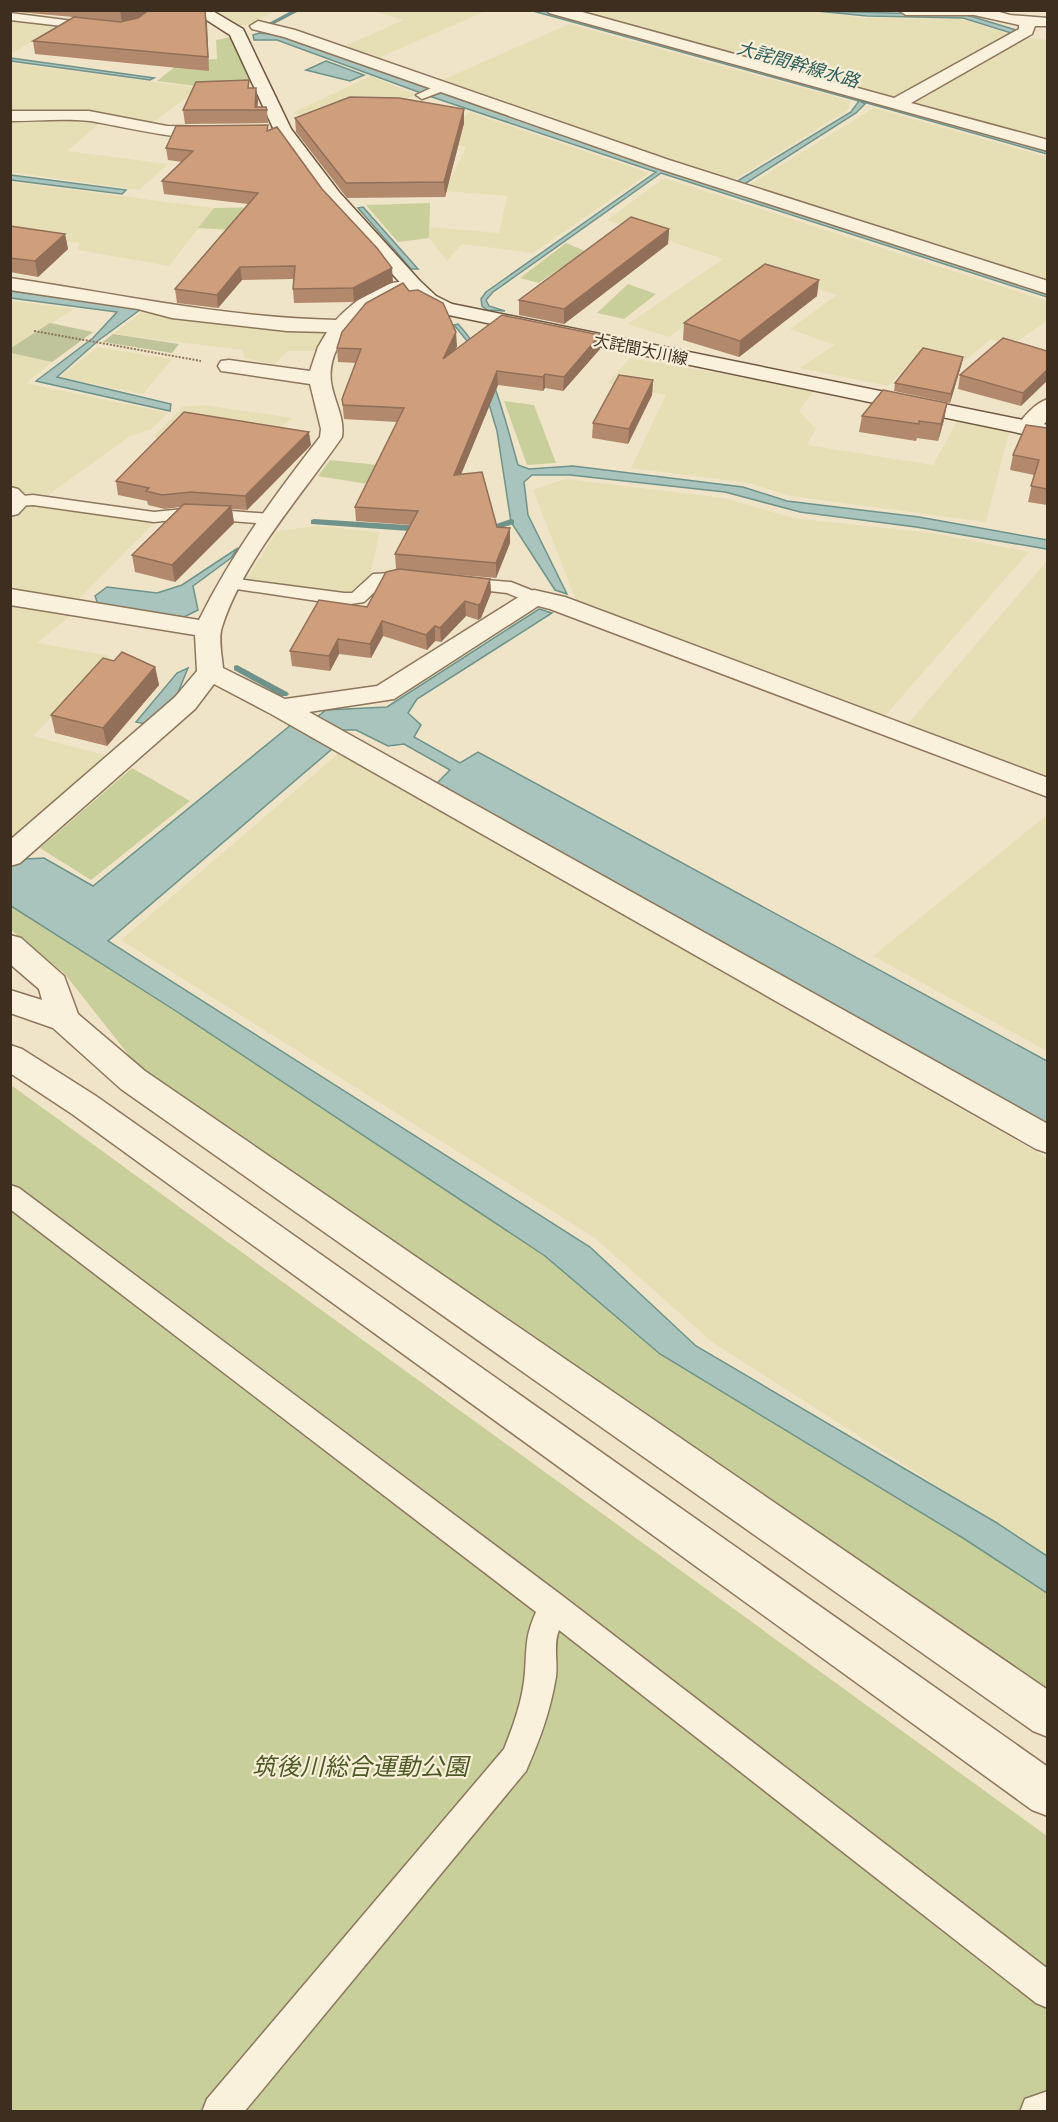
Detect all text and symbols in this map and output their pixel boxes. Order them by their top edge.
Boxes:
water label: 大詫間幹線水路 [734,36,864,93]
street label: 大詫間大川線 [592,329,690,369]
park label: 筑後川総合運動公園 [252,1751,471,1782]

